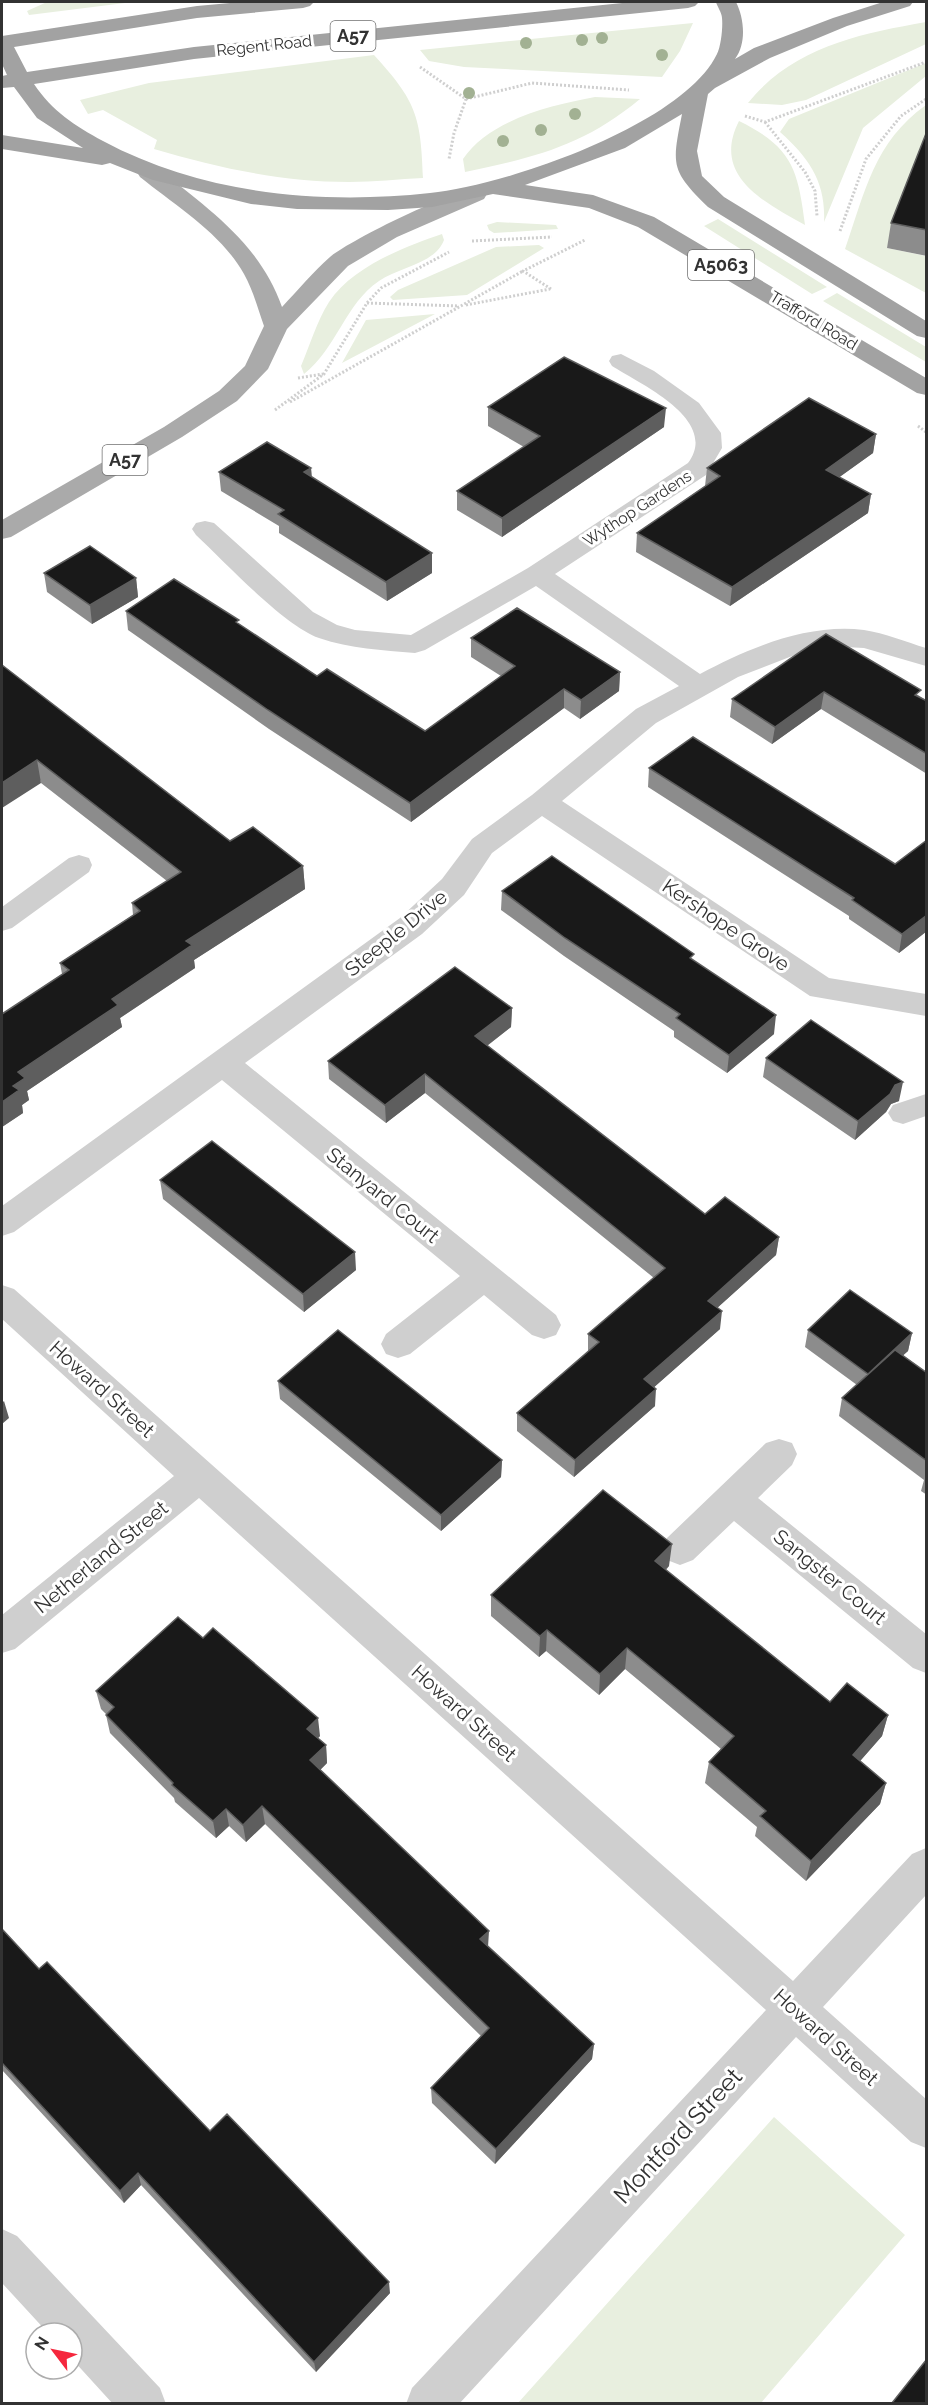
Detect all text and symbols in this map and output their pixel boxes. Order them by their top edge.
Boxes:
road number: A57 [330,21,376,51]
street label: Regent Road [215,31,313,60]
road number: A5063 [688,250,754,280]
street label: Trafford Road [766,287,861,354]
road number: A57 [102,445,148,475]
street label: Wythop Gardens [580,466,695,551]
street label: Kershope Grove [658,874,794,976]
street label: Steeple Drive [340,884,452,981]
street label: Stanyard Court [322,1142,444,1248]
street label: Howard Street [45,1336,160,1443]
street label: Netherland Street [29,1496,173,1618]
street label: Sangster Court [769,1524,891,1630]
street label: Howard Street [407,1660,522,1767]
street label: Howard Street [769,1984,884,2091]
street label: Montford Street [608,2062,748,2209]
north arrow [24,2321,84,2381]
text: N [30,2333,53,2354]

